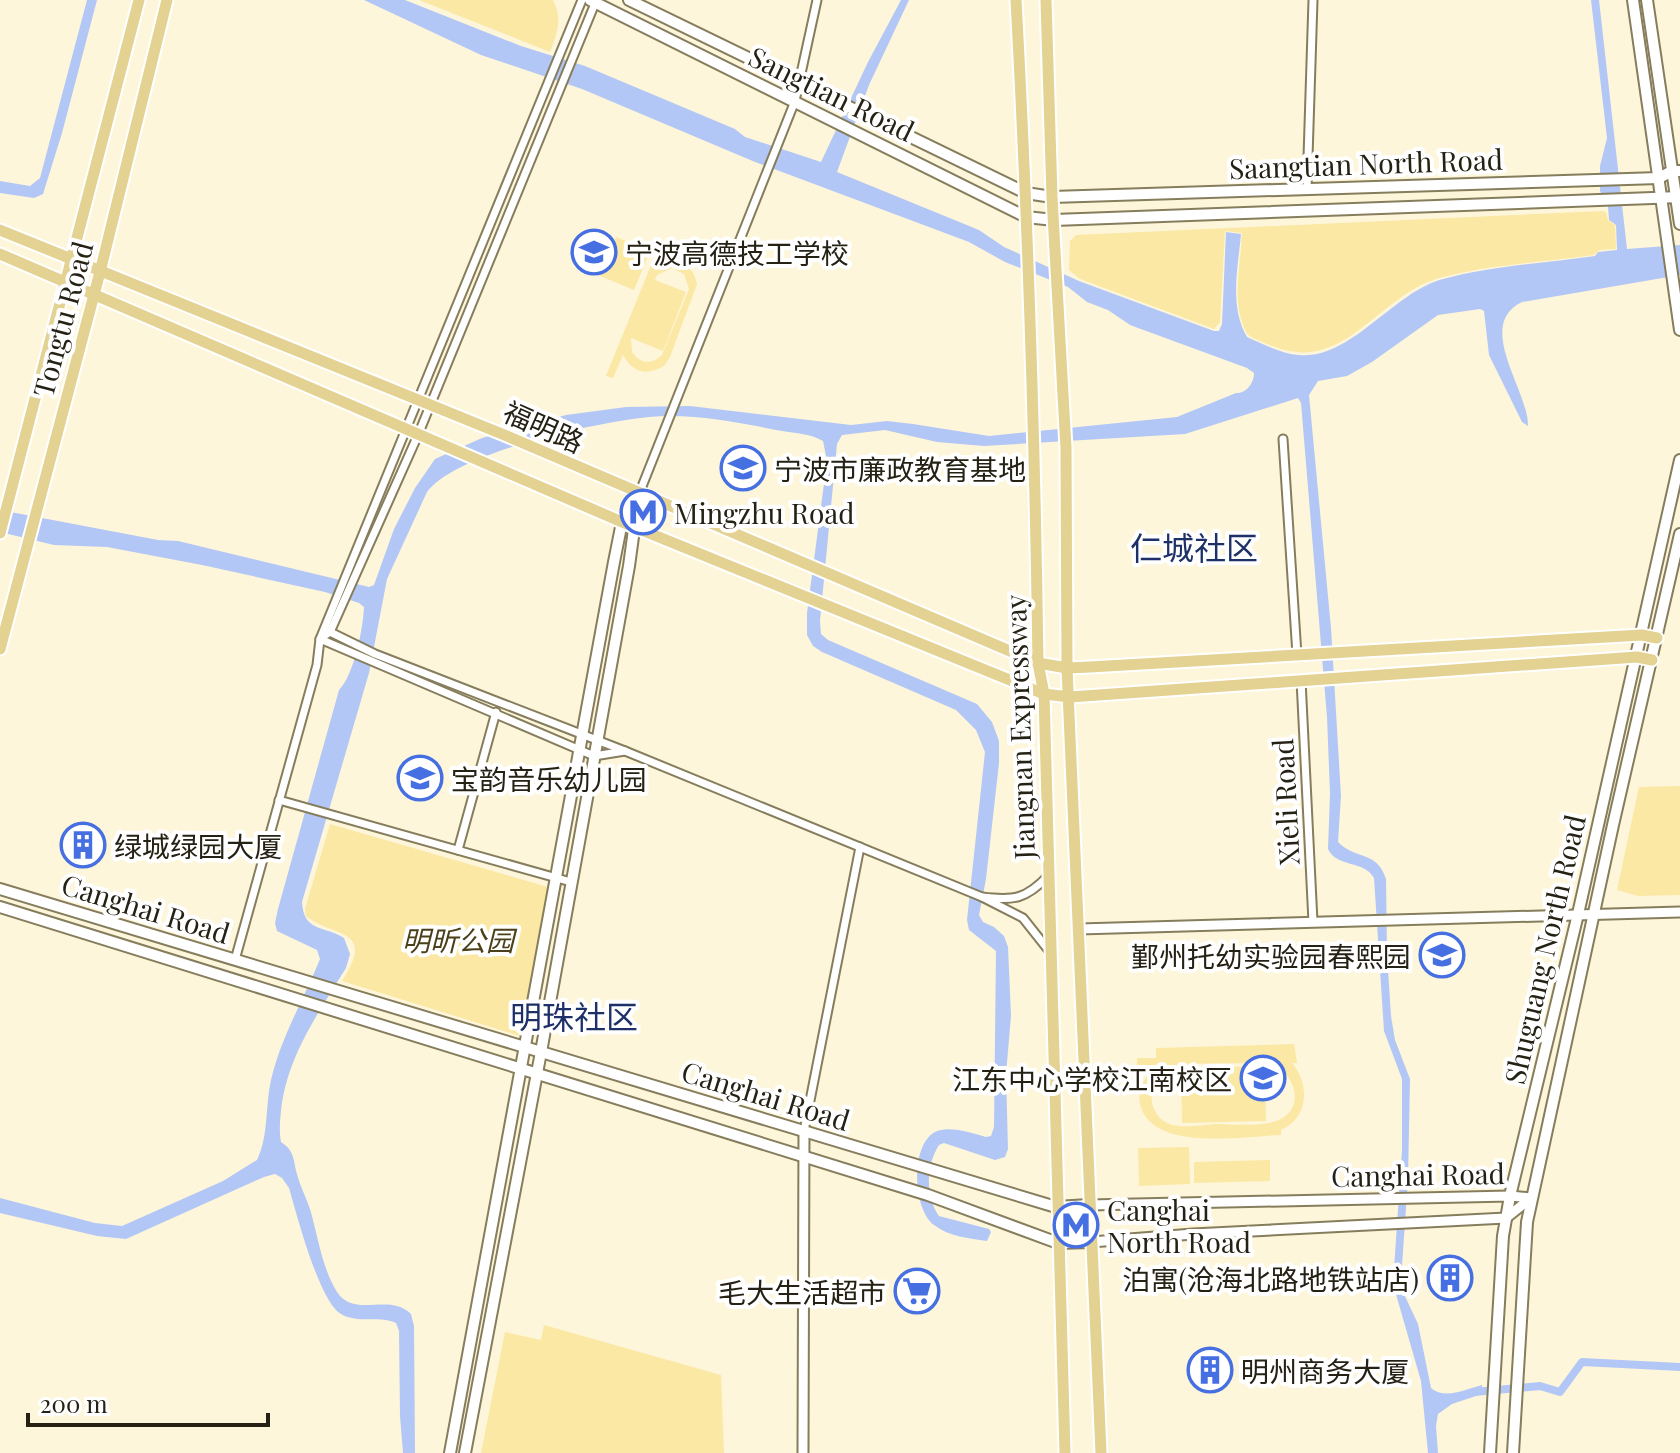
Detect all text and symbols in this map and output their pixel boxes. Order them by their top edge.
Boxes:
street label: Sangtian Road [743,37,921,149]
street label: Saangtian North Road [1228,140,1504,186]
school or university icon: 宁波高德技工学校 [570,228,618,276]
place label: 宁波高德技工学校 [625,234,849,271]
street label: Tongtu Road [23,237,101,401]
street label: 福明路 [498,392,590,460]
school or university icon: 宁波市廉政教育基地 [719,444,767,492]
place label: 宁波市廉政教育基地 [774,450,1026,487]
metro station icon: Mingzhu Road [619,488,667,536]
place label: Mingzhu Road [674,494,855,531]
district label: 仁城社区 [1130,525,1258,568]
street label: Jiangnan Expressway [996,594,1042,861]
street label: Xieli Road [1263,738,1307,866]
school or university icon: 宝韵音乐幼儿园 [396,754,444,802]
place label: 宝韵音乐幼儿园 [451,760,647,797]
street label: Shuguang North Road [1495,811,1593,1087]
building icon: 绿城绿园大厦 [59,821,107,869]
place label: 绿城绿园大厦 [114,827,282,864]
street label: Canghai Road [58,865,234,951]
park label: 明昕公园 [402,921,518,958]
school or university icon: 鄞州托幼实验园春熙园 [1418,931,1466,979]
place label: 鄞州托幼实验园春熙园 [1131,937,1411,974]
district label: 明珠社区 [510,994,638,1037]
street label: Canghai Road [678,1052,854,1138]
school or university icon: 江东中心学校江南校区 [1239,1054,1287,1102]
place label: 江东中心学校江南校区 [952,1060,1232,1097]
street label: Canghai Road [1331,1154,1505,1194]
place label: Canghai North Road [1107,1191,1251,1260]
metro station icon: Canghai North Road [1052,1201,1100,1249]
building icon: 泊寓(沧海北路地铁站店) [1426,1254,1474,1302]
place label: 泊寓(沧海北路地铁站店) [1123,1260,1419,1297]
supermarket icon: 毛大生活超市 [893,1267,941,1315]
place label: 毛大生活超市 [718,1273,886,1310]
building icon: 明州商务大厦 [1186,1346,1234,1394]
place label: 明州商务大厦 [1241,1352,1409,1389]
scale bar [28,1377,268,1427]
text: 200 m [40,1387,108,1419]

